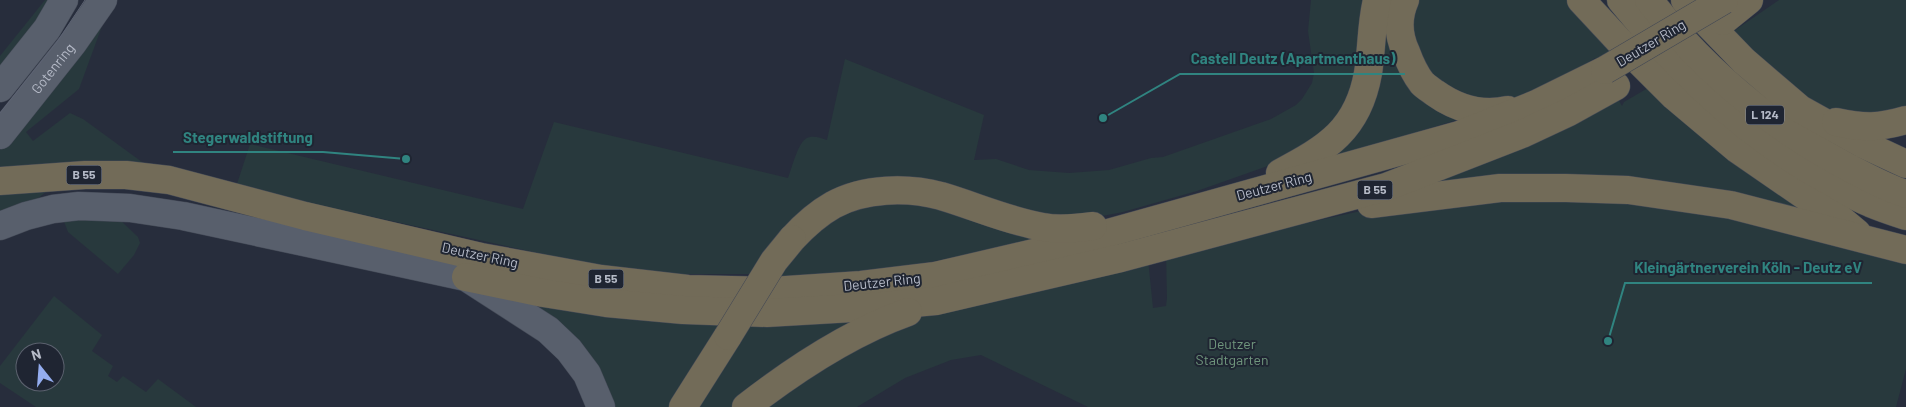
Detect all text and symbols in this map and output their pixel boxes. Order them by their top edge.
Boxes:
street label: Deutzer Ring [1613,15,1688,70]
street label: Gotenring [27,39,78,97]
callout: Castell Deutz (Apartmenthaus) [1180,44,1405,74]
text: Castell Deutz (Apartmenthaus) [1191,49,1396,67]
road number: L 124 [1746,106,1784,124]
callout: Stegerwaldstiftung [173,122,323,152]
text: Stegerwaldstiftung [183,128,313,146]
road number: B 55 [66,166,102,184]
street label: Deutzer Ring [1234,167,1313,204]
road number: B 55 [1358,180,1392,200]
street label: Deutzer Ring [440,238,520,271]
callout: Kleingärtnerverein Köln - Deutz eV [1625,253,1872,283]
text: Kleingärtnerverein Köln - Deutz eV [1634,258,1862,276]
street label: Deutzer Ring [843,269,921,294]
road number: B 55 [588,270,624,288]
park label: Deutzer Stadtgarten [1196,335,1268,368]
north arrow [15,342,65,392]
text: N [29,345,43,364]

